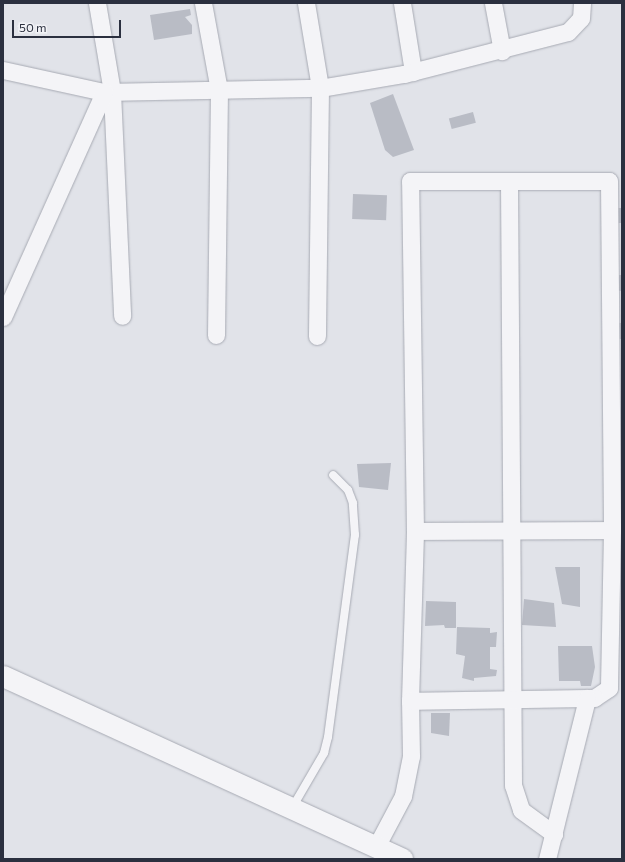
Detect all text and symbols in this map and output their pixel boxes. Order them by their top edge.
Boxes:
scale bar [14,12,123,38]
text: 50 m [19,20,47,34]

